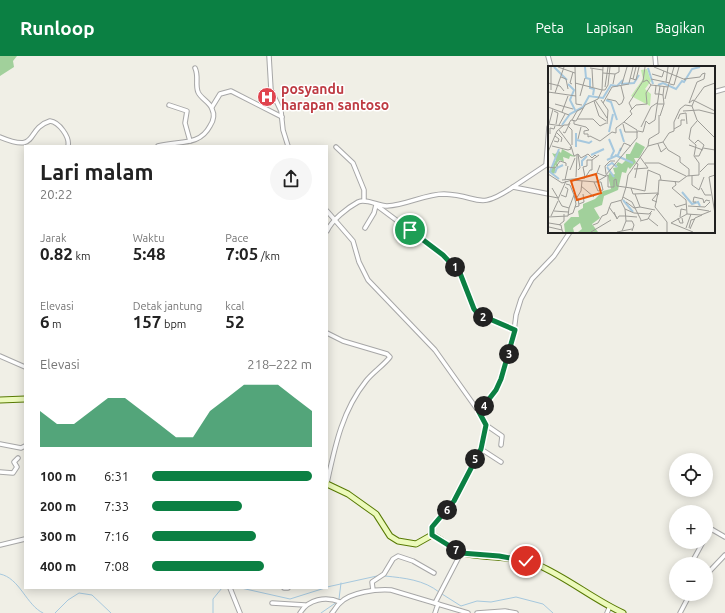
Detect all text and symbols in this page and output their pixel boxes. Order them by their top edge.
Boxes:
text: Runloop [20,17,95,39]
text: Peta [536,20,564,36]
text: Lapisan [586,20,633,36]
text: Bagikan [655,20,705,36]
inset map [548,66,715,233]
place label: posyandu harapan santoso [281,81,389,113]
hospital icon: posyandu harapan santoso [256,86,278,108]
button: share [270,158,312,200]
text: Lari malam [40,159,153,184]
text: 20:22 [40,187,73,201]
pin [393,213,427,247]
icon: arrive [399,219,421,241]
text: Jarak [40,232,66,244]
text: Waktu [133,232,164,244]
text: Pace [225,232,249,244]
text: 0.82 [40,244,73,263]
text: 5:48 [133,244,166,263]
text: 7:05 [225,244,258,263]
text: km [73,250,91,262]
text: /km [258,250,280,262]
pin: 1 [445,257,465,277]
text: 1 [452,261,458,273]
text: Elevasi [40,300,74,312]
text: Detak jantung [133,300,202,312]
text: kcal [225,300,244,312]
pin: 2 [473,307,493,327]
text: 2 [480,311,486,323]
text: 6 [40,312,50,331]
text: 157 [133,312,161,331]
text: 52 [225,312,245,331]
text: m [50,318,62,330]
text: bpm [161,318,186,330]
pin: 3 [499,344,519,364]
text: 3 [506,348,512,360]
text: Elevasi [40,357,80,371]
text: 218–222 m [247,357,312,371]
pin: 4 [474,396,494,416]
text: 4 [481,400,487,412]
pin: 5 [465,449,485,469]
text: 5 [472,453,478,465]
map controls [669,453,713,601]
button: locate [669,453,713,497]
text: 100 m [40,469,76,483]
text: 6:31 [104,469,129,483]
text: 200 m [40,499,76,513]
text: 7:33 [104,499,129,513]
pin: 6 [437,500,457,520]
text: 6 [444,504,450,516]
button: + [669,505,713,549]
text: 300 m [40,529,76,543]
text: 7:16 [104,529,129,543]
pin: 7 [446,540,466,560]
text: 7 [453,544,459,556]
pin [509,544,543,578]
icon: check [515,550,537,572]
button: − [669,557,713,601]
text: 400 m [40,559,76,573]
text: 7:08 [104,559,129,573]

